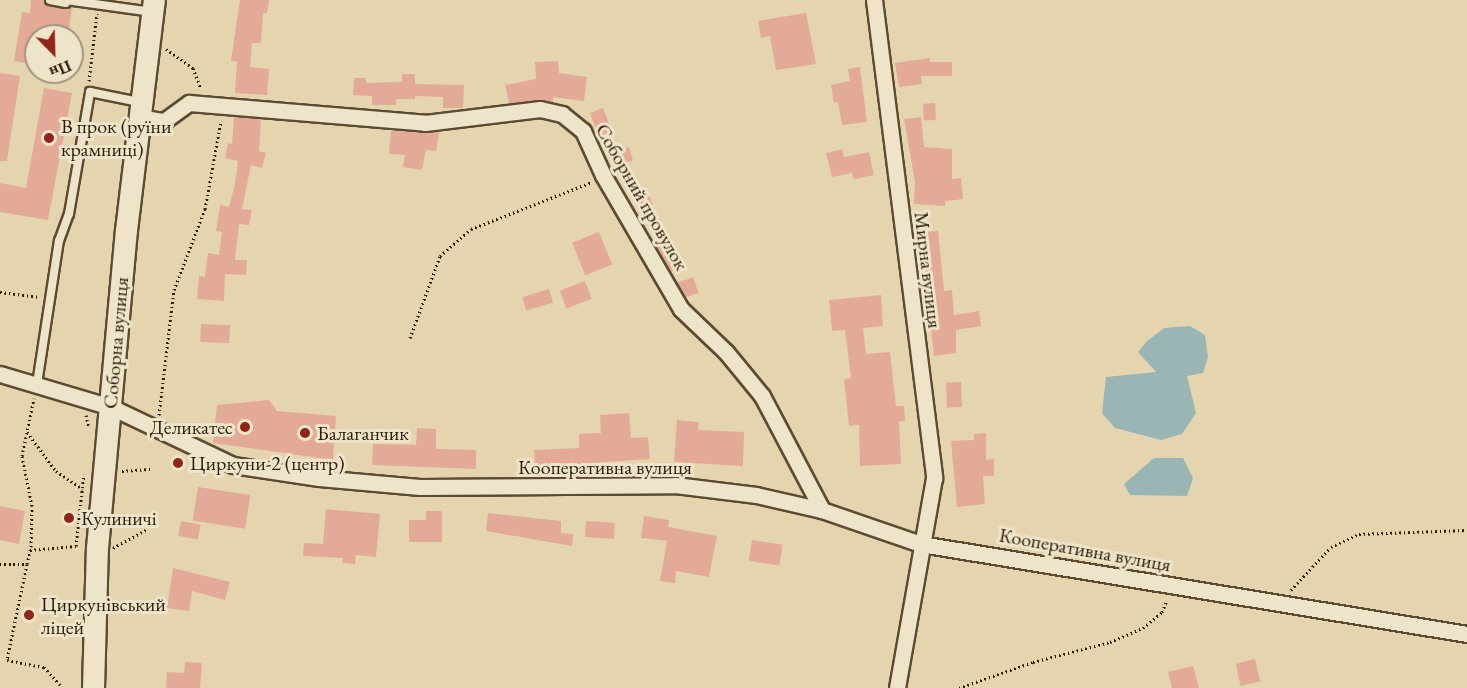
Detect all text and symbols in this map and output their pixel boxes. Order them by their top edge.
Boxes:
north arrow [24,24,84,84]
text: Пн [46,55,75,83]
place label: В прок (руїни крамниці) [61,114,171,161]
street label: Соборний провулок [590,119,694,275]
marker: В прок (руїни крамниці) [42,131,56,145]
street label: Мирна вулиця [909,210,947,330]
street label: Соборна вулиця [98,276,134,410]
place label: Деликатес [150,415,233,439]
marker: Деликатес [238,420,252,434]
place label: Балаганчик [317,421,409,445]
marker: Балаганчик [298,426,312,440]
place label: Циркуни-2 (центр) [190,451,345,475]
street label: Кооперативна вулиця [518,455,692,479]
marker: Циркуни-2 (центр) [171,456,185,470]
place label: Кулиничі [81,506,157,530]
marker: Кулиничі [62,511,76,525]
street label: Кооперативна вулиця [997,523,1173,577]
place label: Циркунівський ліцей [41,592,166,639]
marker: Циркунівський ліцей [22,608,36,622]

